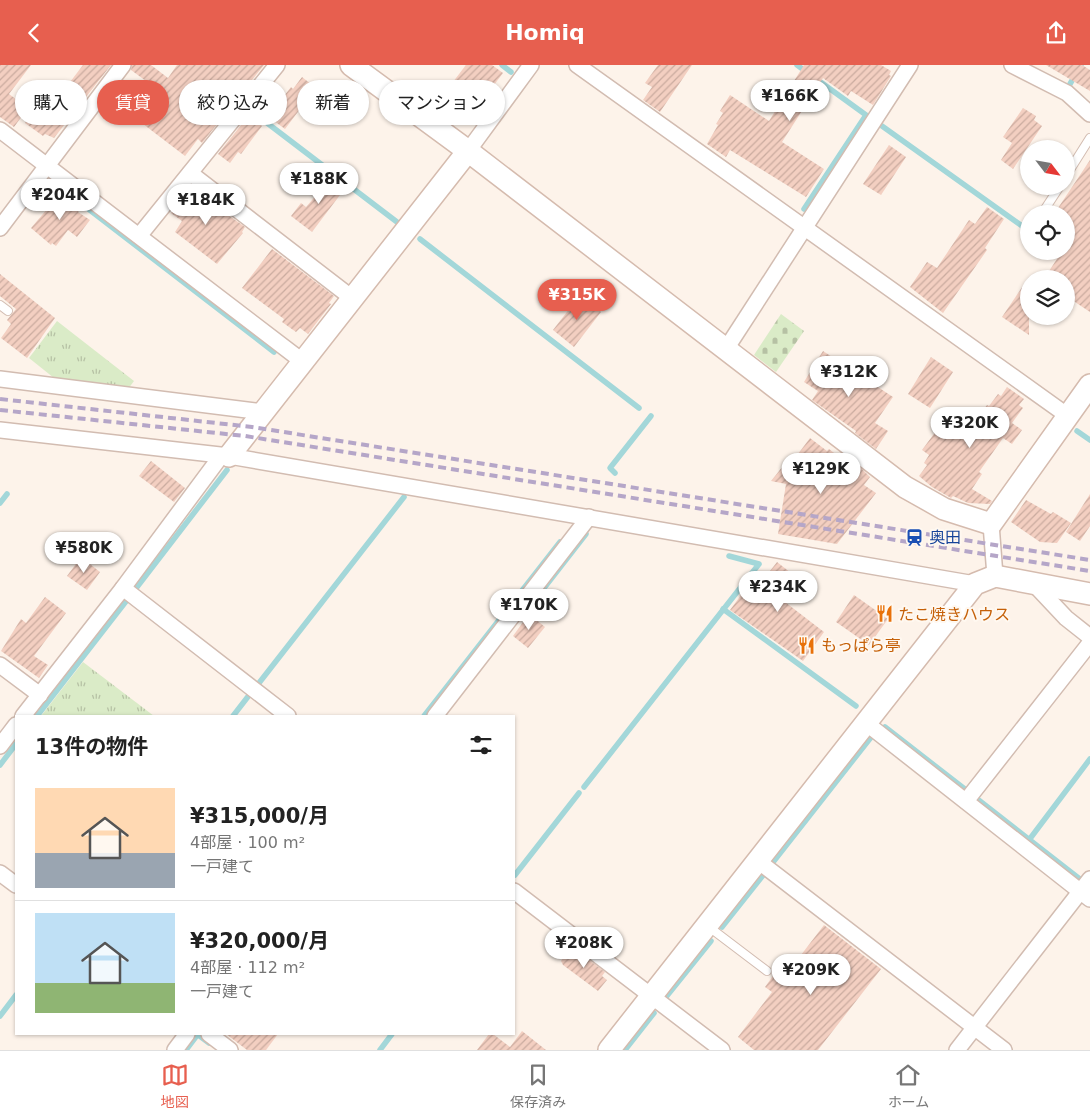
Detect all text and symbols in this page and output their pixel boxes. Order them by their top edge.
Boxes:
icon: back [20,19,48,47]
icon: share [1042,19,1070,47]
text: Homiq [505,20,585,45]
chip: 購入 [15,80,87,125]
chip: 賃貸 [97,80,169,125]
chip: 絞り込み [179,80,287,125]
chip: 新着 [297,80,369,125]
chip: マンション [379,80,505,125]
pin: ¥166K [755,80,825,122]
text: ¥166K [762,86,818,105]
north arrow [1020,140,1075,195]
map controls [1020,140,1075,325]
pin: ¥188K [284,163,354,205]
text: ¥188K [291,169,347,188]
pin: ¥204K [25,179,95,221]
pin: ¥184K [171,184,241,226]
text: ¥204K [32,185,88,204]
text: ¥184K [178,190,234,209]
button: locate [1020,205,1075,260]
button: layers [1020,270,1075,325]
pin: ¥315K [542,279,612,321]
text: ¥315K [549,285,605,304]
pin: ¥312K [814,355,884,398]
text: ¥312K [821,362,877,381]
pin: ¥320K [935,407,1005,449]
text: ¥320K [942,413,998,432]
pin: ¥129K [786,453,856,495]
text: ¥129K [793,459,849,478]
station icon: 奥田 [905,527,925,547]
place label: 奥田 [929,528,961,547]
pin: ¥580K [49,531,119,574]
text: ¥580K [56,538,112,557]
pin: ¥234K [743,571,813,613]
text: ¥234K [750,577,806,596]
pin: ¥170K [494,589,564,631]
text: ¥170K [501,595,557,614]
restaurant icon: たこ焼きハウス [874,604,894,624]
place label: たこ焼きハウス [898,605,1010,624]
restaurant icon: もっぱら亭 [797,635,817,655]
place label: もっぱら亭 [821,636,901,655]
icon: filters [467,731,495,759]
text: 13件の物件 [35,735,148,759]
text: ¥315,000/月 [190,804,329,828]
icon: home [75,808,135,868]
text: 4部屋 · 100 m² [190,833,305,852]
text: 一戸建て [190,857,254,876]
pin: ¥208K [549,927,619,969]
text: ¥320,000/月 [190,929,329,953]
icon: home [75,933,135,993]
text: ¥208K [556,933,612,952]
pin: ¥209K [776,953,846,996]
text: 4部屋 · 112 m² [190,958,305,977]
text: ¥209K [783,960,839,979]
text: 一戸建て [190,982,254,1001]
tab: 地図 [161,1061,189,1111]
tab: 保存済み [510,1061,566,1111]
tab: ホーム [888,1061,929,1111]

